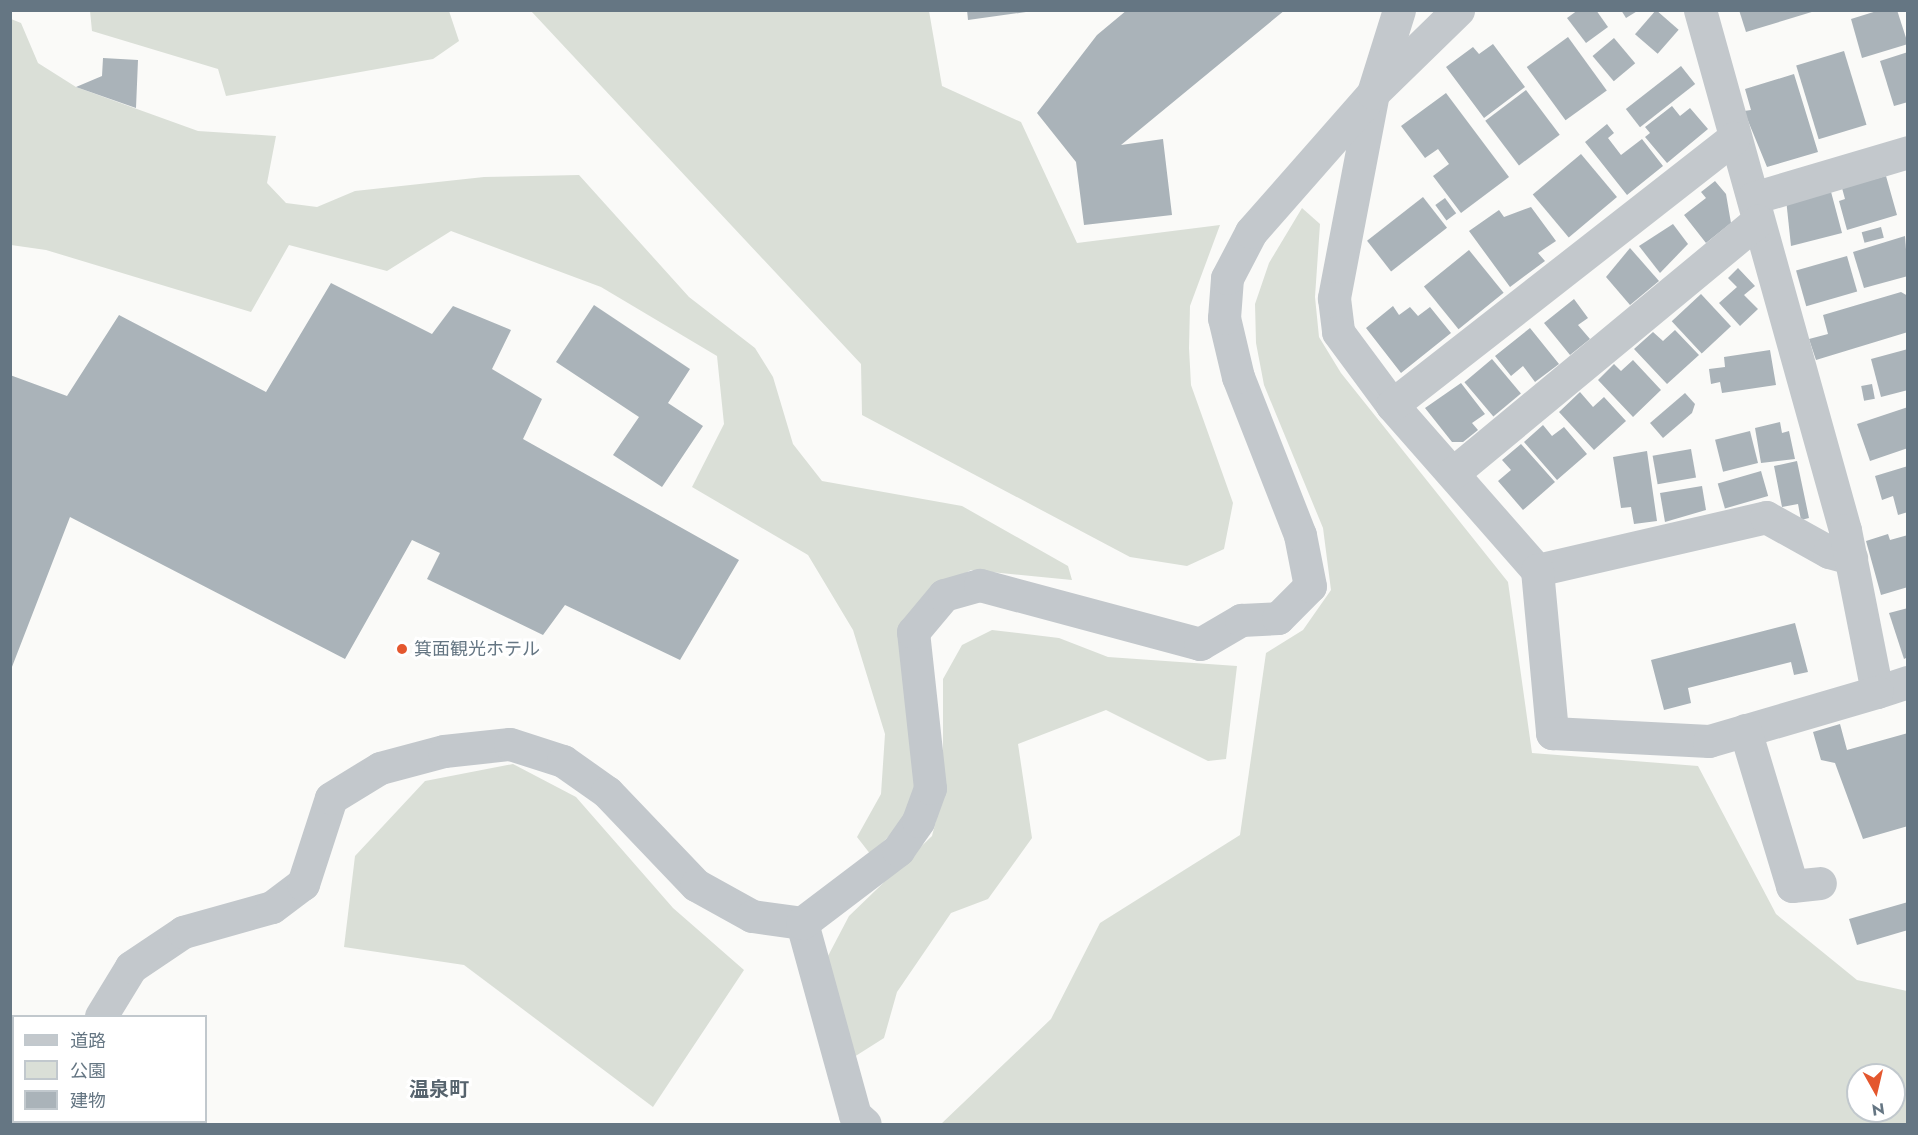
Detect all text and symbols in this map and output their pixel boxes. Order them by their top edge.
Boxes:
place label: 箕面観光ホテル [414,638,540,660]
marker: 箕面観光ホテル [395,642,409,656]
legend [12,1015,207,1123]
text: 道路 [70,1028,106,1054]
text: 公園 [70,1058,106,1084]
north arrow [1846,1063,1906,1123]
district label: 温泉町 [409,1077,469,1101]
text: 建物 [70,1088,106,1114]
text: N [1870,1097,1886,1122]

